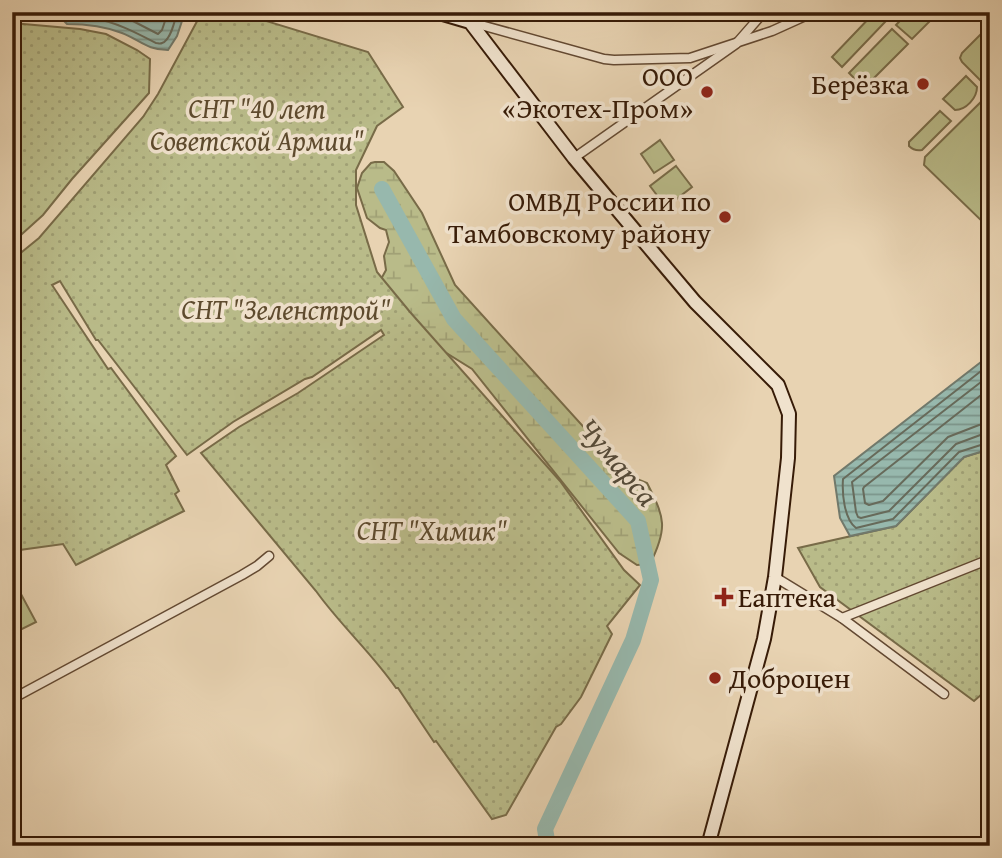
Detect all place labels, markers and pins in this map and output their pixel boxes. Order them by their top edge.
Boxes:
place label: ООО «Экотех-Пром» [502,55,693,128]
place label: Берёзка [812,63,910,104]
marker: Берёзка [915,76,931,92]
marker: ООО «Экотех-Пром» [699,84,715,100]
place label: ОМВД России по Тамбовскому району [448,180,711,253]
marker: ОМВД России по Тамбовскому району [717,209,733,225]
place label: Еаптека [738,576,837,617]
marker: Еаптека [716,589,732,605]
place label: Доброцен [728,657,850,698]
marker: Доброцен [707,670,723,686]

